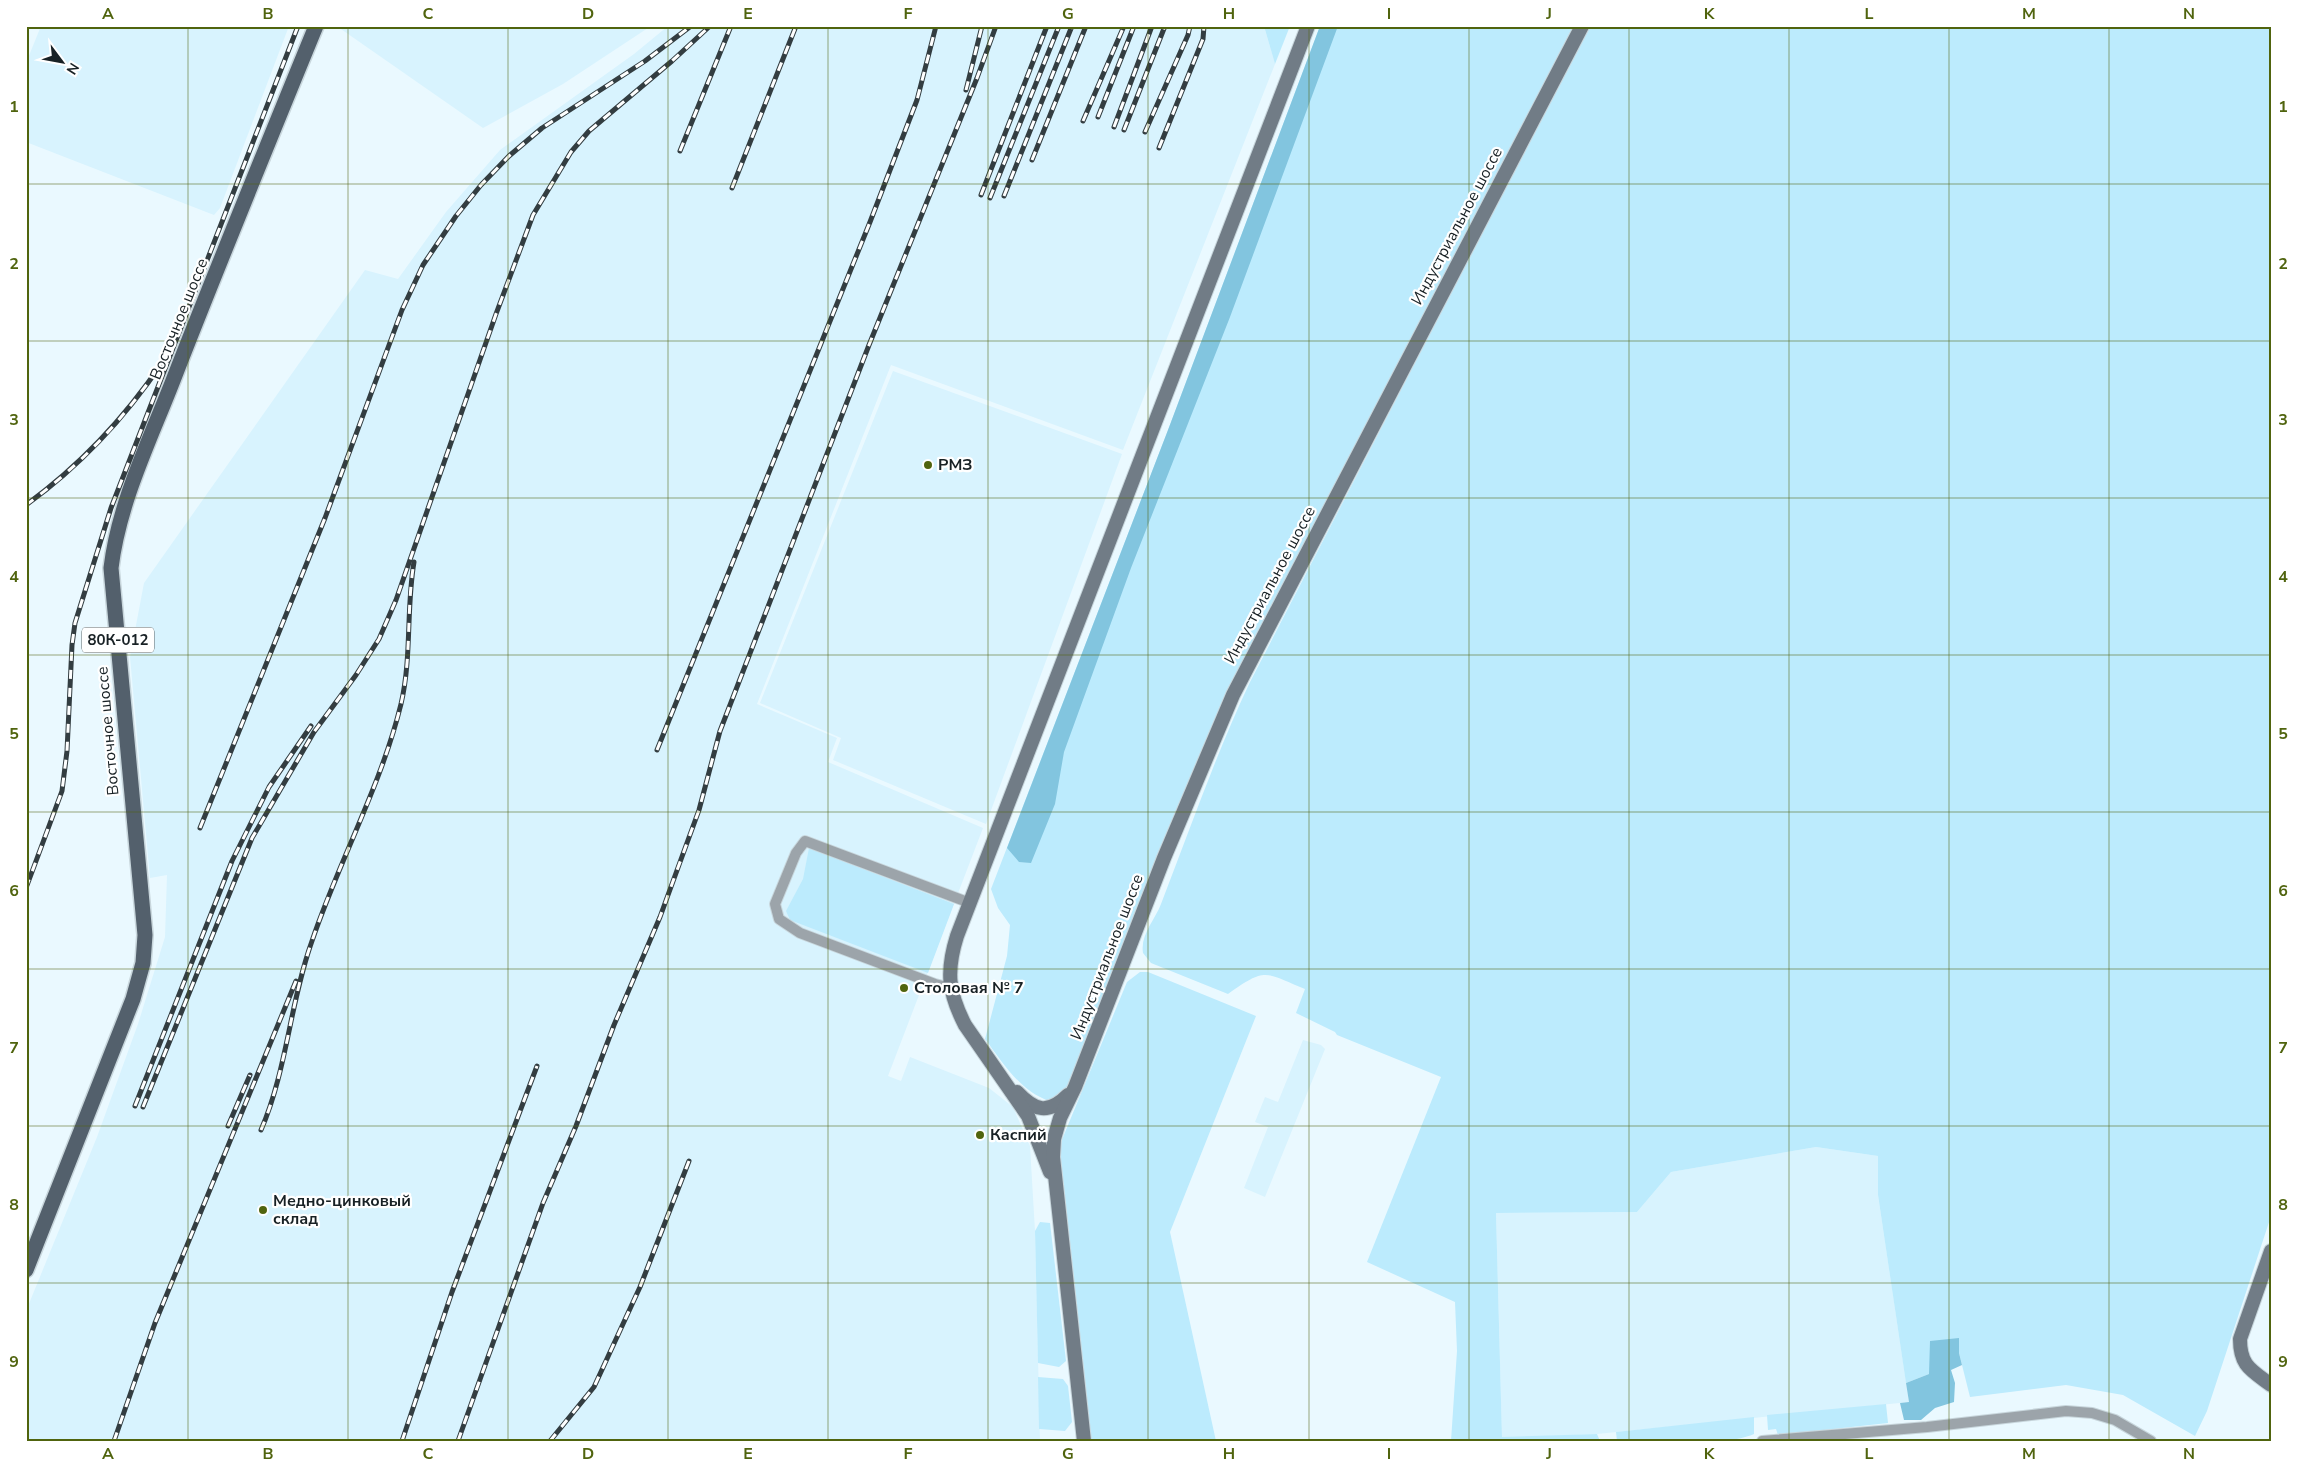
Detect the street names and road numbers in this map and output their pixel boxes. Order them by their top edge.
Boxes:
street label: Индустриальное шоссе [1406,143,1508,309]
street label: Восточное шоссе [145,255,213,383]
street label: Индустриальное шоссе [1219,502,1321,668]
road number: 80К-012 [82,628,154,652]
street label: Восточное шоссе [91,666,125,796]
street label: Индустриальное шоссе [1065,871,1149,1043]

